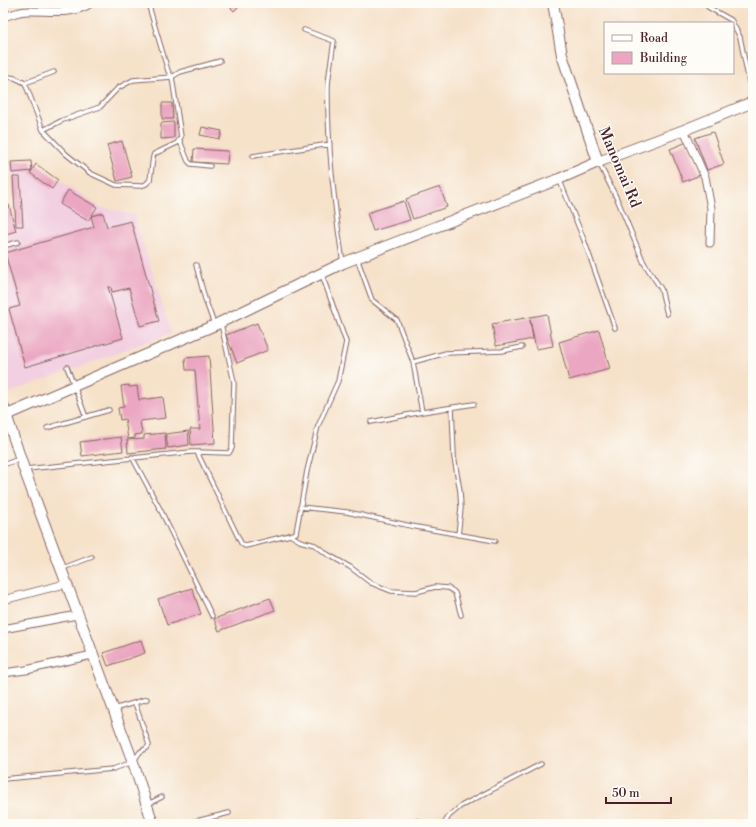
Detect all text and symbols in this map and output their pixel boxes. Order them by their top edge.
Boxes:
legend [604,22,734,74]
text: Road [640,31,668,46]
text: Building [639,51,688,66]
street label: Manomai Rd [594,124,645,211]
scale bar [606,779,671,805]
text: 50 m [612,786,640,801]

